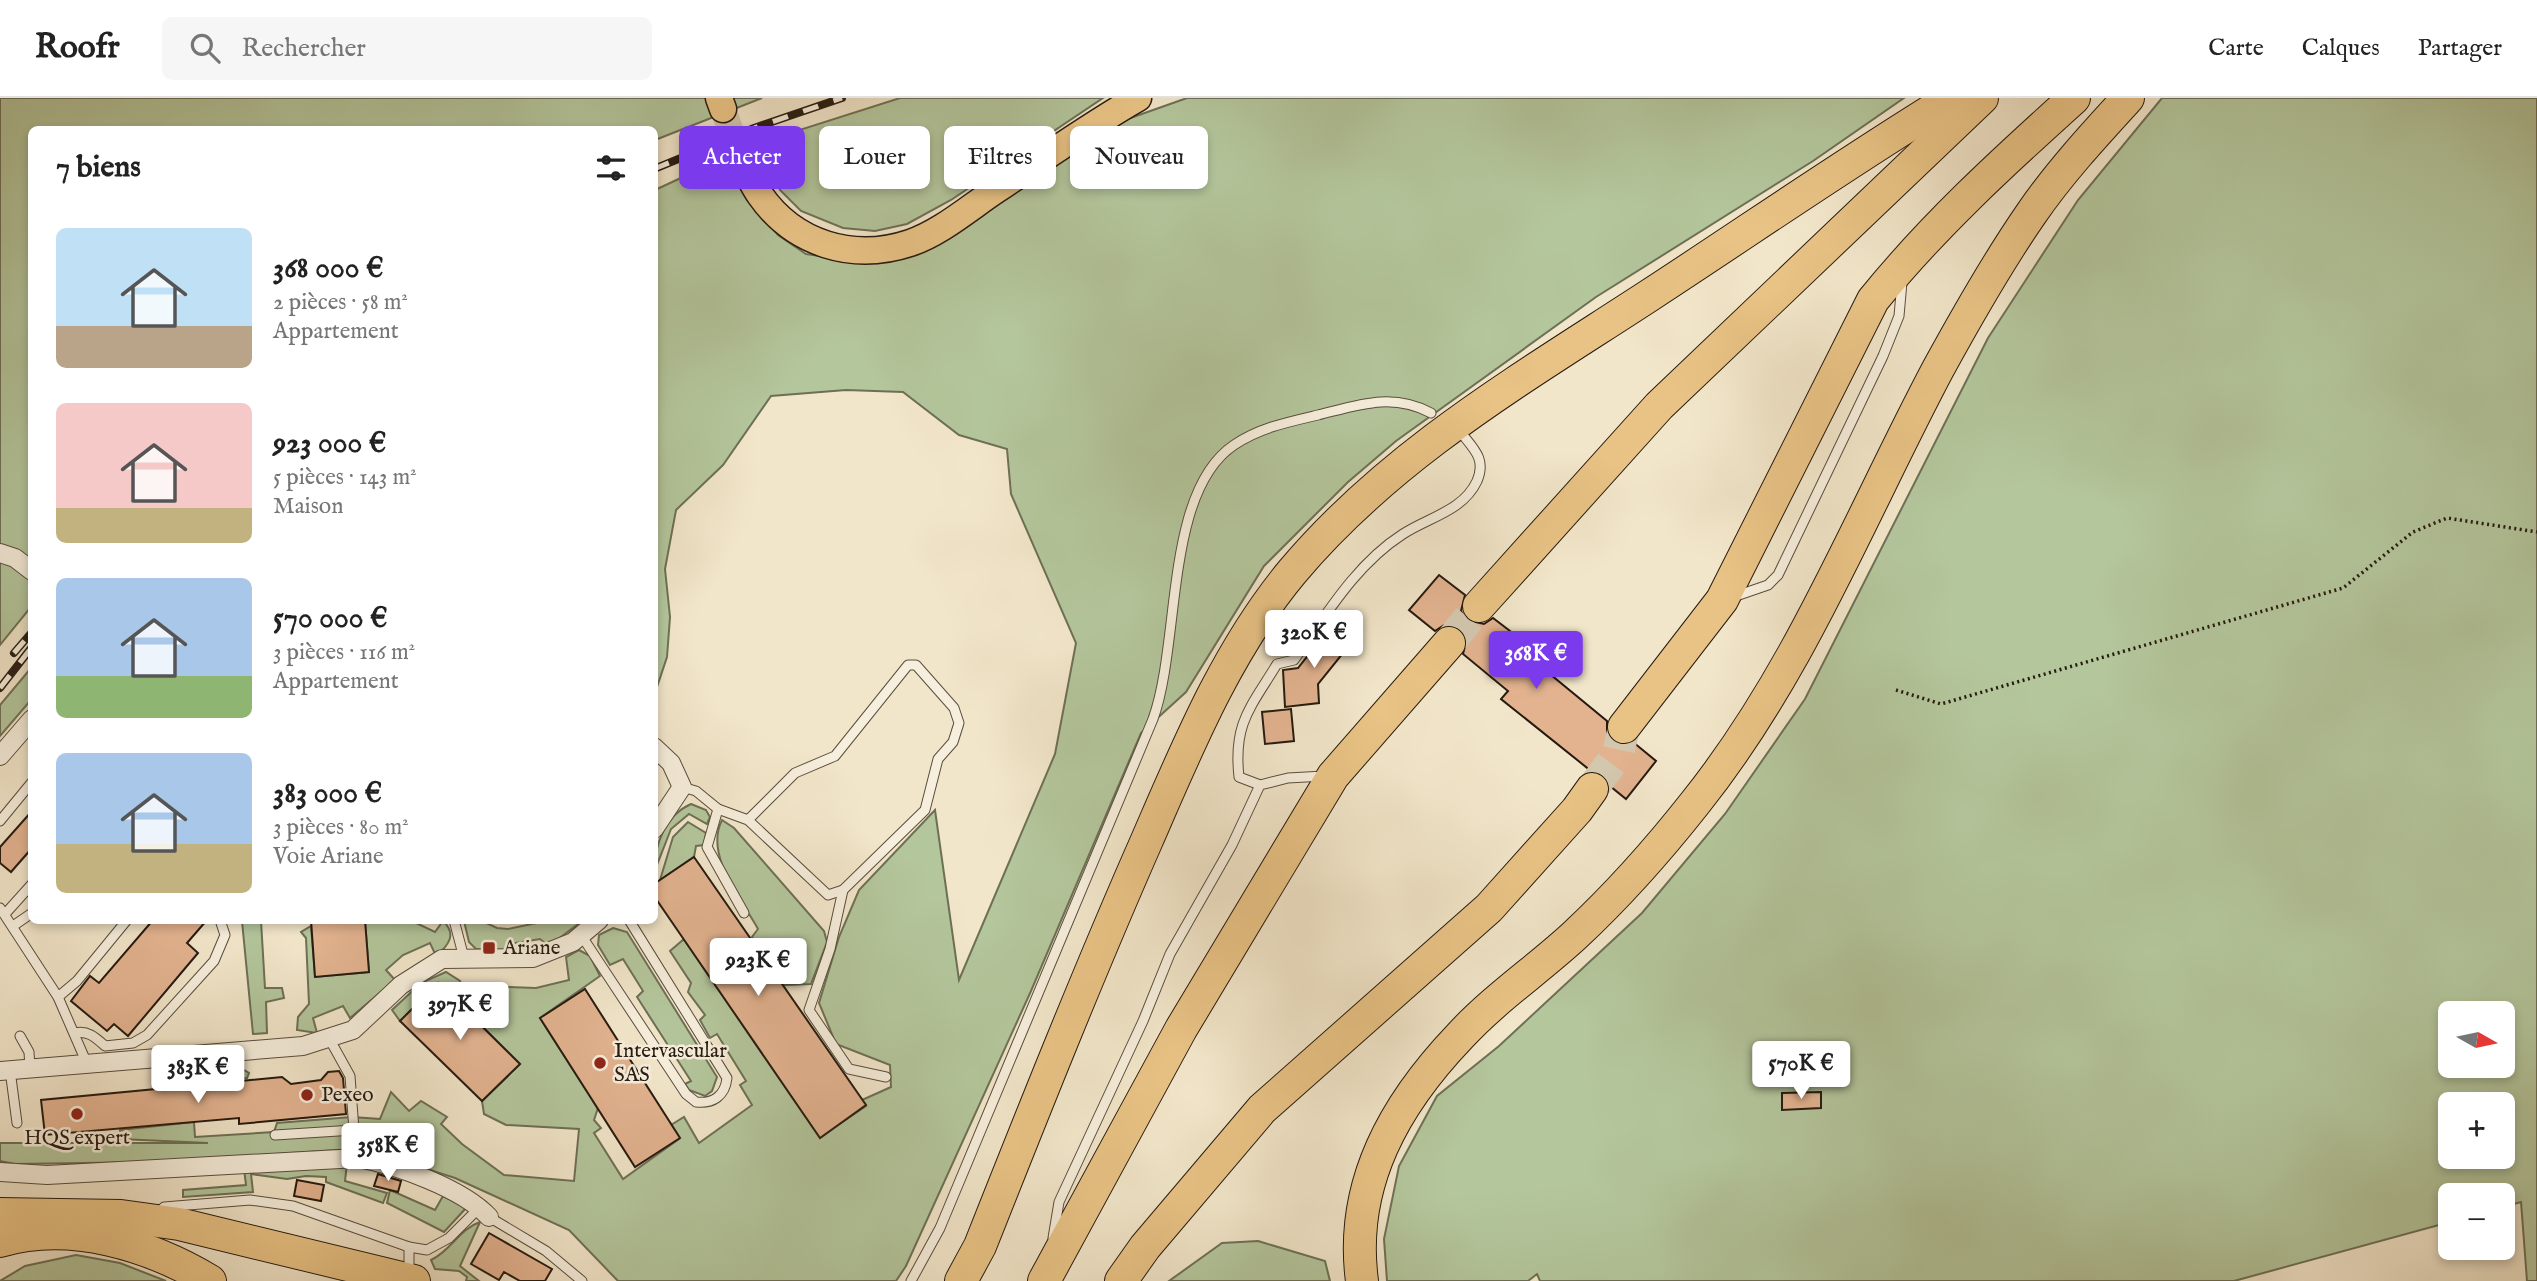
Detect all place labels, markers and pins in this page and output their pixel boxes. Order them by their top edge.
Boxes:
pin: 320K € [1257,610,1371,670]
pin: 368K € [1479,632,1593,691]
place label: Ariane [502,935,561,962]
pin: 923K € [701,939,815,998]
marker: Ariane [481,940,497,956]
pin: 397K € [403,982,517,1042]
place label: Intervascular SAS [614,1038,727,1089]
pin: 570K € [1744,1042,1858,1101]
pin: 383K € [141,1046,255,1105]
marker: Intervascular SAS [592,1055,608,1071]
place label: Pexeo [321,1082,374,1109]
marker: Pexeo [299,1087,315,1103]
marker: HQS expert [69,1106,85,1122]
pin: 358K € [331,1124,445,1183]
place label: HQS expert [24,1125,130,1152]

